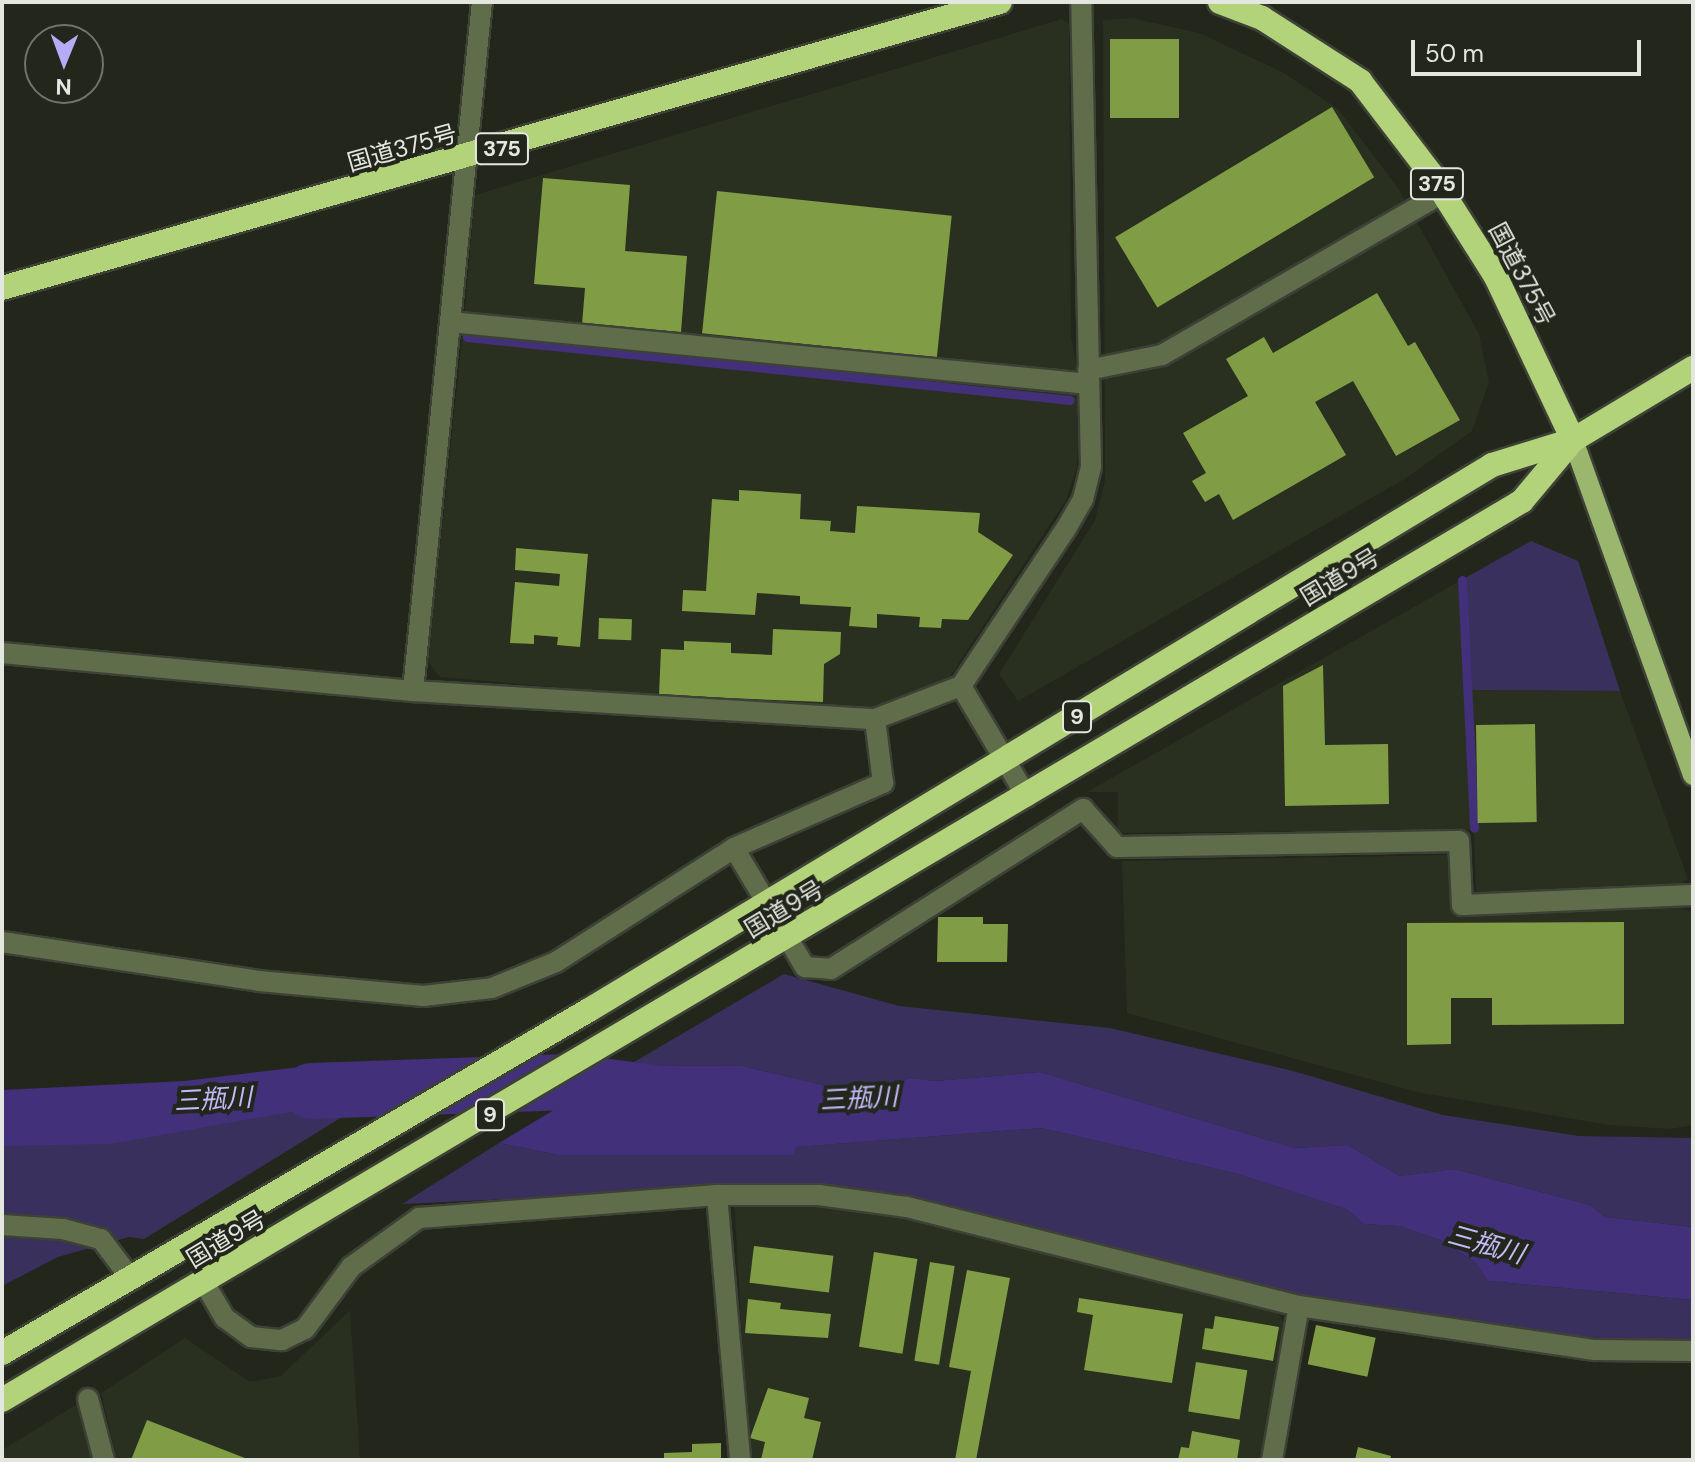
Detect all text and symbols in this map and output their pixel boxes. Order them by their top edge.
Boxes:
north arrow [24,24,104,104]
scale bar [1415,24,1645,74]
text: 50 m [1425,38,1484,69]
text: N [55,72,72,101]
street label: 国道375号 [344,119,460,177]
road number: 375 [474,131,530,167]
road number: 375 [1409,166,1465,202]
street label: 国道375号 [1483,218,1561,330]
street label: 国道9号 [1295,542,1385,612]
road number: 9 [1061,699,1093,735]
street label: 国道9号 [739,874,829,944]
water label: 三瓶川 [819,1081,899,1117]
water label: 三瓶川 [173,1082,253,1118]
road number: 9 [474,1097,506,1133]
street label: 国道9号 [181,1204,271,1274]
water label: 三瓶川 [1444,1219,1528,1271]

